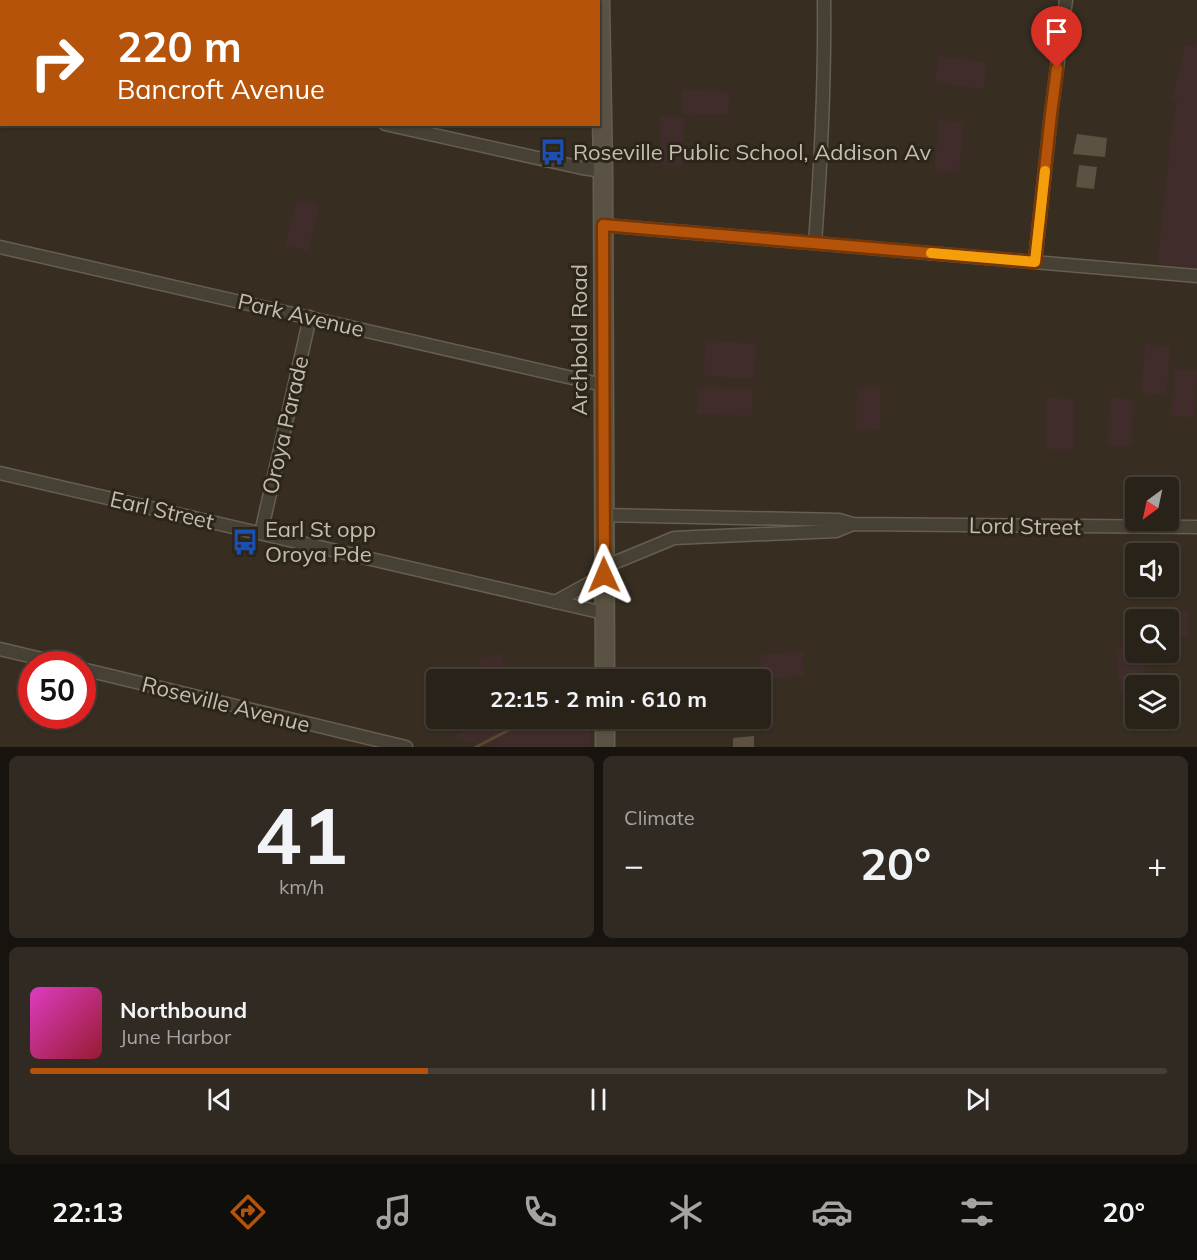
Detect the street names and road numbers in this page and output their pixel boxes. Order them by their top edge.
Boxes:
street label: Archbold Road [565,264,593,416]
street label: Park Avenue [235,287,367,343]
street label: Oroya Parade [256,353,314,497]
street label: Earl Street [107,484,217,536]
street label: Lord Street [969,511,1082,541]
street label: Roseville Avenue [139,670,313,738]

